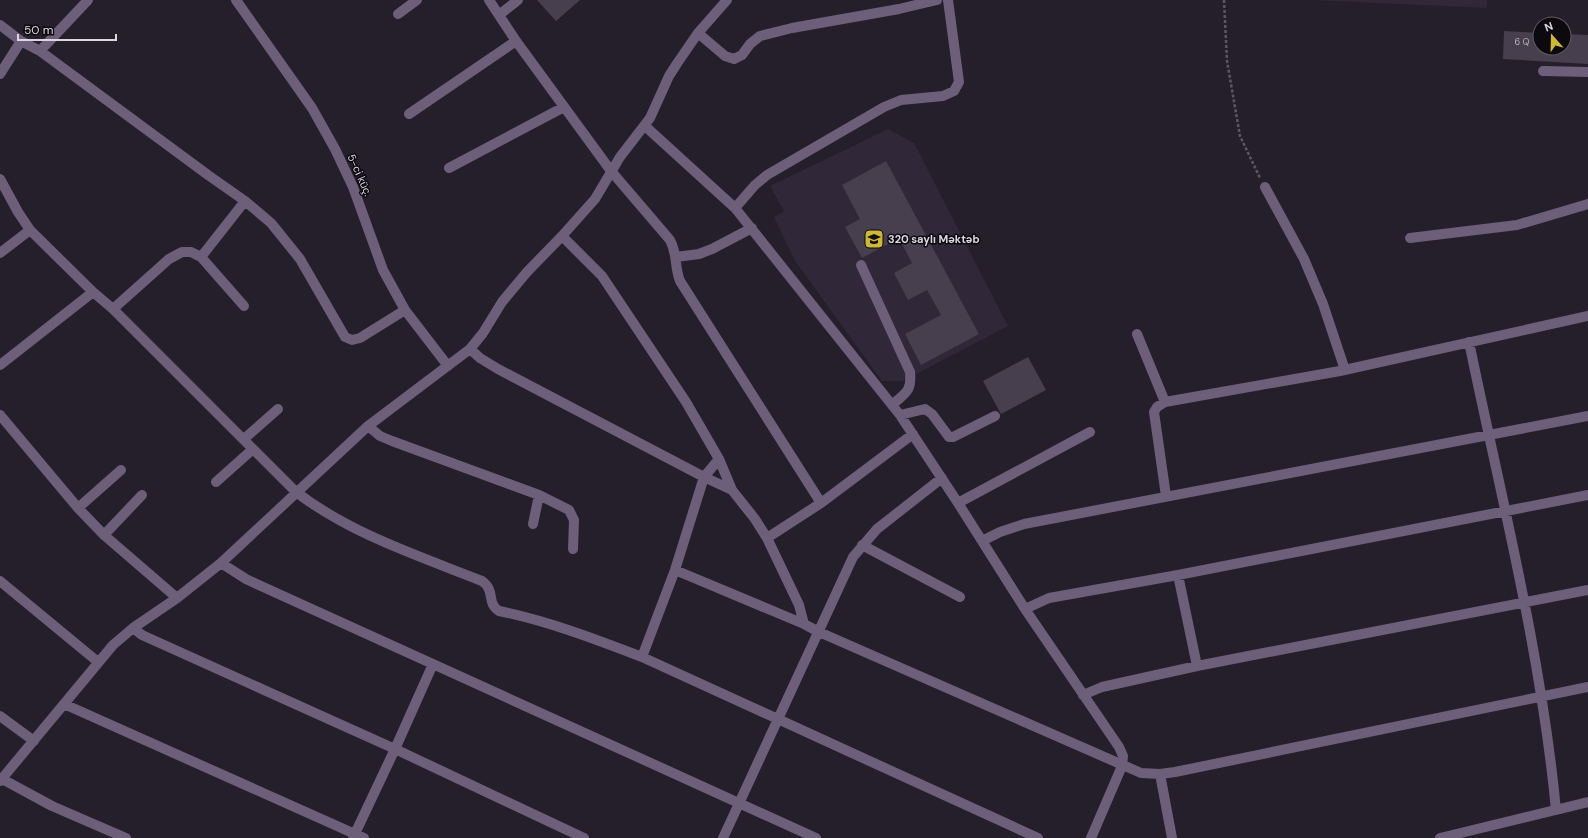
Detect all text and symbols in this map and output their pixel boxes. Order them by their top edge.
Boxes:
scale bar [18,16,116,42]
north arrow [1532,16,1572,56]
text: N [1542,19,1555,35]
text: 50 m [24,22,53,38]
house number: 6 Q [1514,36,1530,48]
street label: 5-ci küç. [344,152,376,198]
school or university icon: 320 saylı Məktəb [863,228,885,250]
place label: 320 saylı Məktəb [888,232,980,246]

